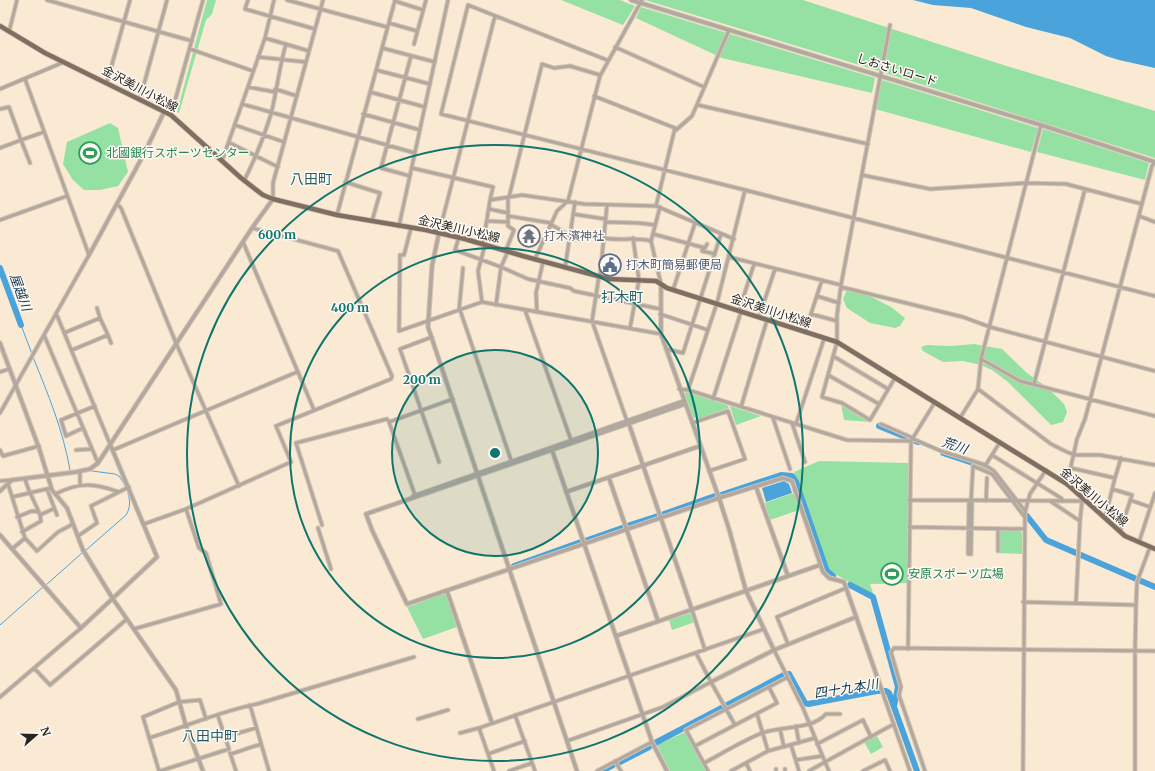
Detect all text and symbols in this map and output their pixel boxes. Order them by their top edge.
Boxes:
street label: しおさいロード [855,50,940,89]
street label: 金沢美川小松線 [100,62,181,115]
sports icon: 北國銀行スポーツセンター [77,140,103,166]
place label: 北國銀行スポーツセンター [106,145,250,160]
district label: 八田町 [290,170,332,188]
street label: 金沢美川小松線 [416,212,502,245]
temple icon: 打木濱神社 [516,223,542,249]
text: 600 m [258,227,296,242]
place label: 打木濱神社 [544,228,604,243]
public building icon: 打木町簡易郵便局 [597,252,623,278]
place label: 打木町簡易郵便局 [626,257,722,272]
water label: 屋越川 [6,271,36,315]
district label: 打木町 [601,288,643,306]
street label: 金沢美川小松線 [729,290,813,331]
text: 400 m [331,300,369,315]
text: 200 m [403,372,441,387]
water label: 荒川 [940,433,972,458]
centre of rings [488,446,502,460]
street label: 金沢美川小松線 [1057,464,1131,529]
sports icon: 安原スポーツ広場 [879,561,905,587]
place label: 安原スポーツ広場 [908,566,1004,581]
water label: 四十九本川 [813,675,881,702]
north arrow [16,715,56,755]
text: N [37,725,54,738]
district label: 八田中町 [182,727,238,745]

